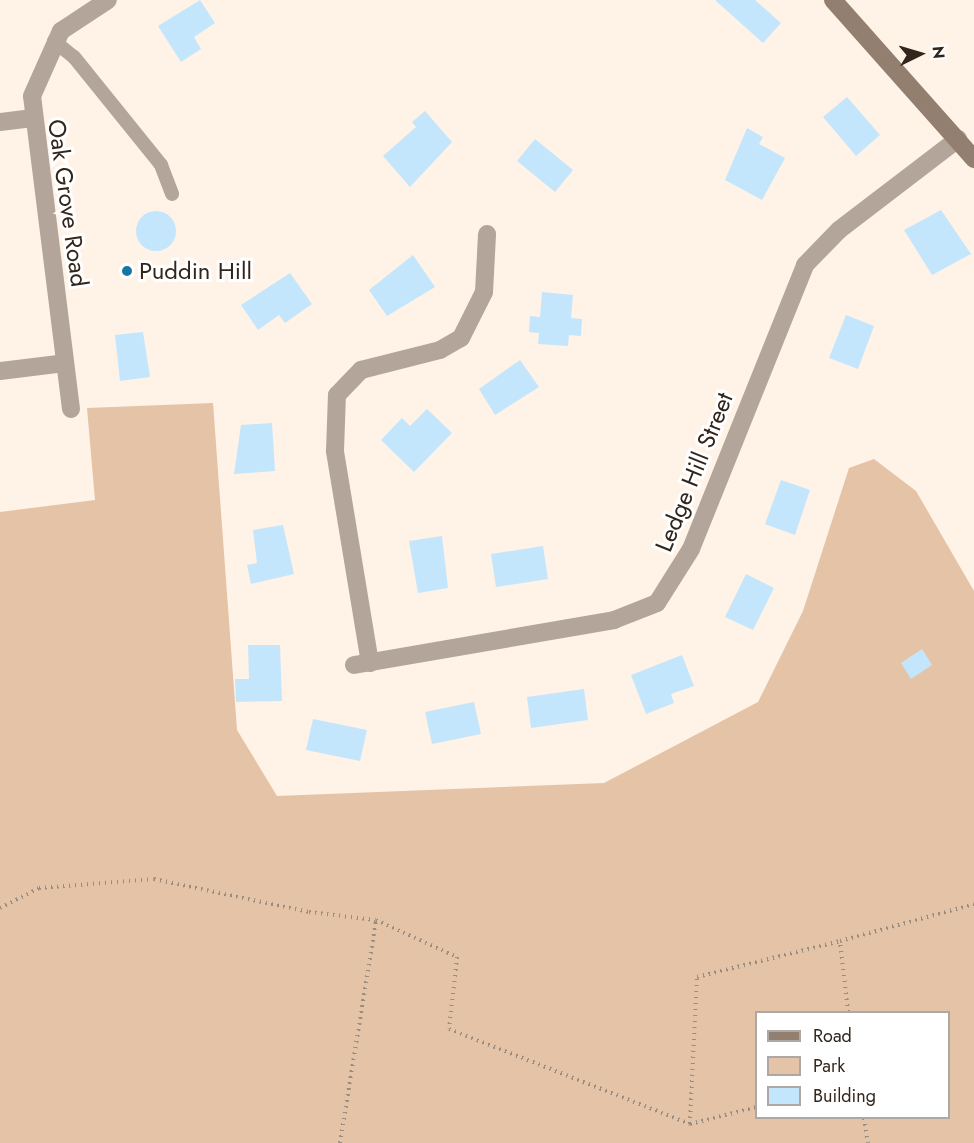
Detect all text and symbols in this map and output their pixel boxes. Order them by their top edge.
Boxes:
north arrow [890,24,950,84]
text: N [926,45,950,60]
street label: Oak Grove Road [42,117,94,289]
place label: Puddin Hill [139,257,252,285]
marker: Puddin Hill [120,264,134,278]
street label: Ledge Hill Street [649,388,739,556]
legend [755,1011,950,1119]
text: Road [813,1023,852,1049]
text: Park [813,1053,845,1079]
text: Building [813,1083,876,1109]

